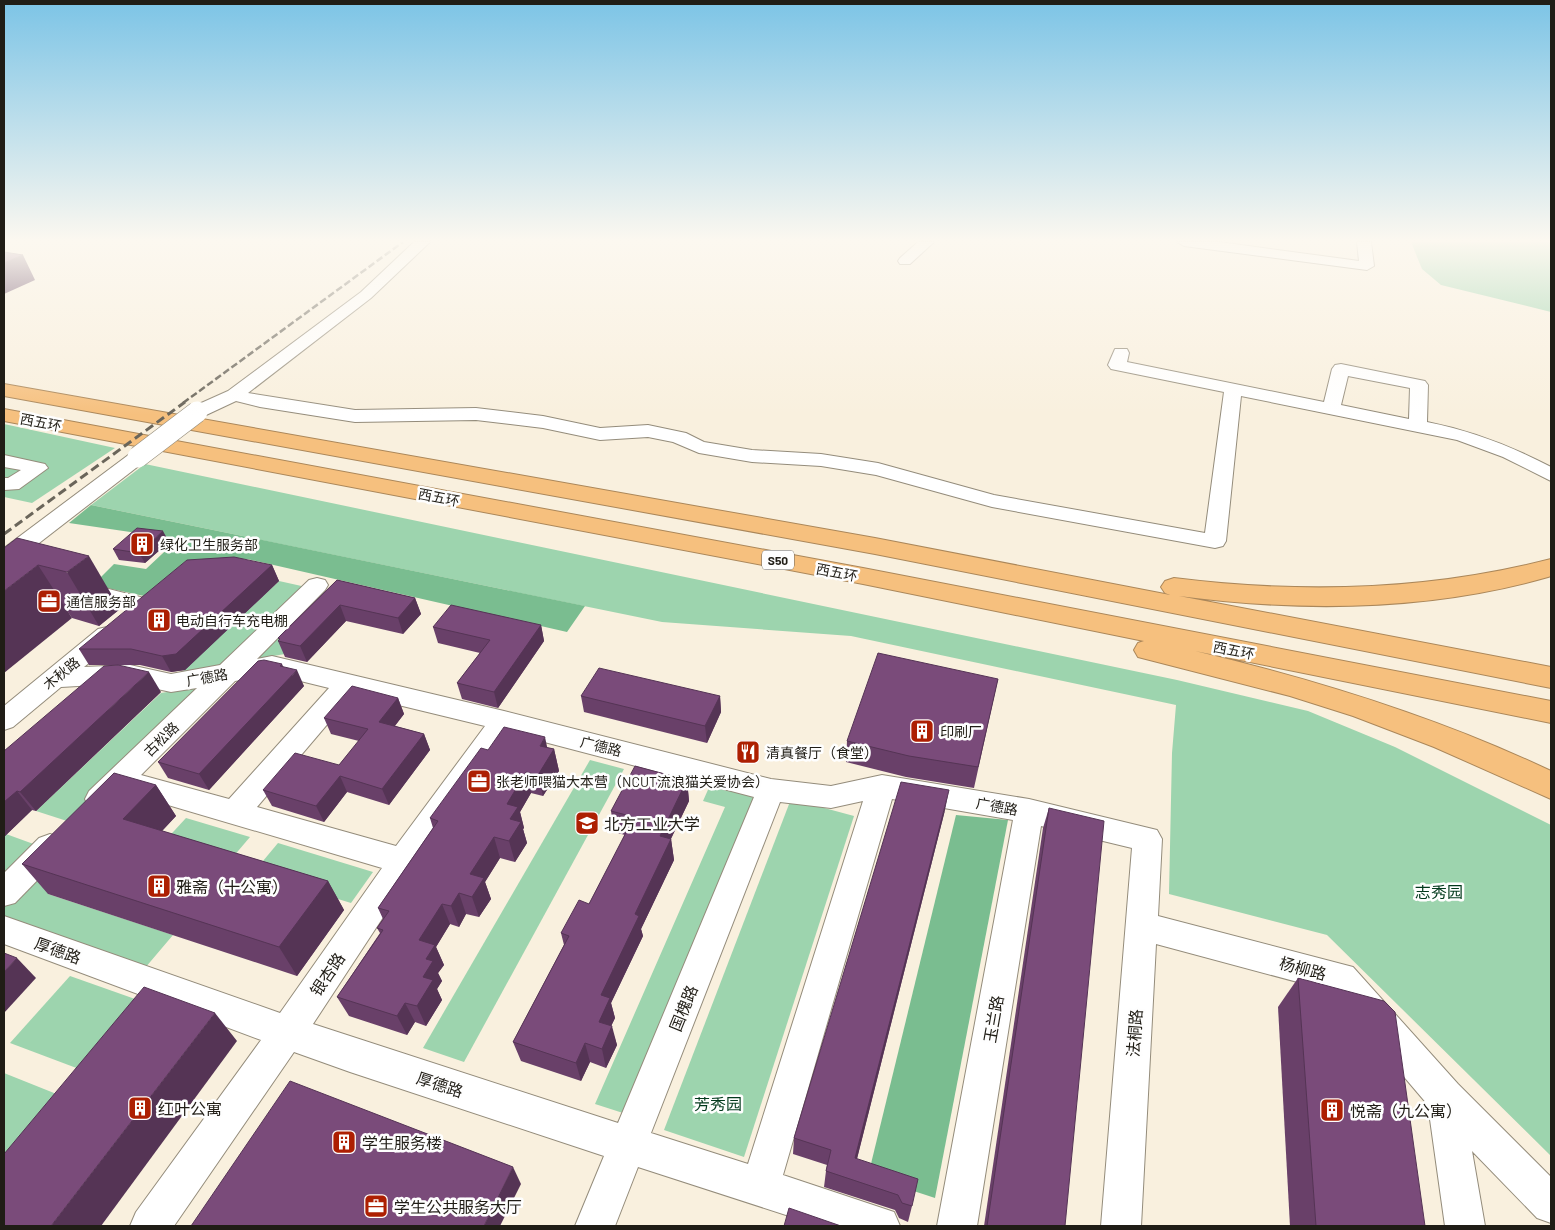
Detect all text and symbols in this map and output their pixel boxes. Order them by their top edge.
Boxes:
street label: 西五环 [19,410,63,434]
street label: 西五环 [417,485,461,509]
building icon: 绿化卫生服务部 [129,531,155,557]
place label: 绿化卫生服务部 [160,536,258,553]
road number: S50 [762,550,794,570]
street label: 西五环 [815,560,859,584]
office icon: 通信服务部 [36,588,62,614]
place label: 通信服务部 [66,593,136,610]
building icon: 电动自行车充电棚 [146,607,172,633]
place label: 电动自行车充电棚 [176,612,288,629]
street label: 西五环 [1212,638,1256,662]
street label: 木秋路 [39,653,83,693]
street label: 广德路 [185,665,229,689]
street label: 古松路 [140,718,182,760]
building icon: 印刷厂 [909,718,935,744]
place label: 印刷厂 [940,723,982,740]
street label: 广德路 [579,733,623,759]
restaurant icon: 清真餐厅（食堂） [735,739,761,765]
place label: 清真餐厅（食堂） [766,744,878,761]
office icon: 张老师喂猫大本营（NCUT流浪猫关爱协会） [466,768,492,794]
place label: 张老师喂猫大本营（NCUT流浪猫关爱协会） [496,773,769,790]
street label: 广德路 [975,794,1019,818]
school or university icon: 北方工业大学 [574,810,600,836]
place label: 北方工业大学 [604,814,700,833]
building icon: 雅斋（十公寓） [146,873,172,899]
place label: 雅斋（十公寓） [176,877,288,896]
park label: 志秀园 [1415,882,1463,901]
street label: 厚德路 [32,933,84,967]
street label: 银杏路 [306,949,348,999]
street label: 杨柳路 [1277,953,1329,983]
street label: 国槐路 [665,982,701,1034]
street label: 玉兰路 [979,994,1007,1044]
street label: 法桐路 [1123,1008,1145,1058]
street label: 厚德路 [414,1068,466,1100]
park label: 芳秀园 [694,1094,742,1113]
building icon: 红叶公寓 [127,1095,153,1121]
building icon: 悦斋（九公寓） [1319,1097,1345,1123]
place label: 红叶公寓 [158,1099,222,1118]
place label: 悦斋（九公寓） [1350,1101,1462,1120]
building icon: 学生服务楼 [331,1129,357,1155]
place label: 学生服务楼 [362,1133,442,1152]
office icon: 学生公共服务大厅 [363,1193,389,1219]
place label: 学生公共服务大厅 [394,1197,522,1216]

